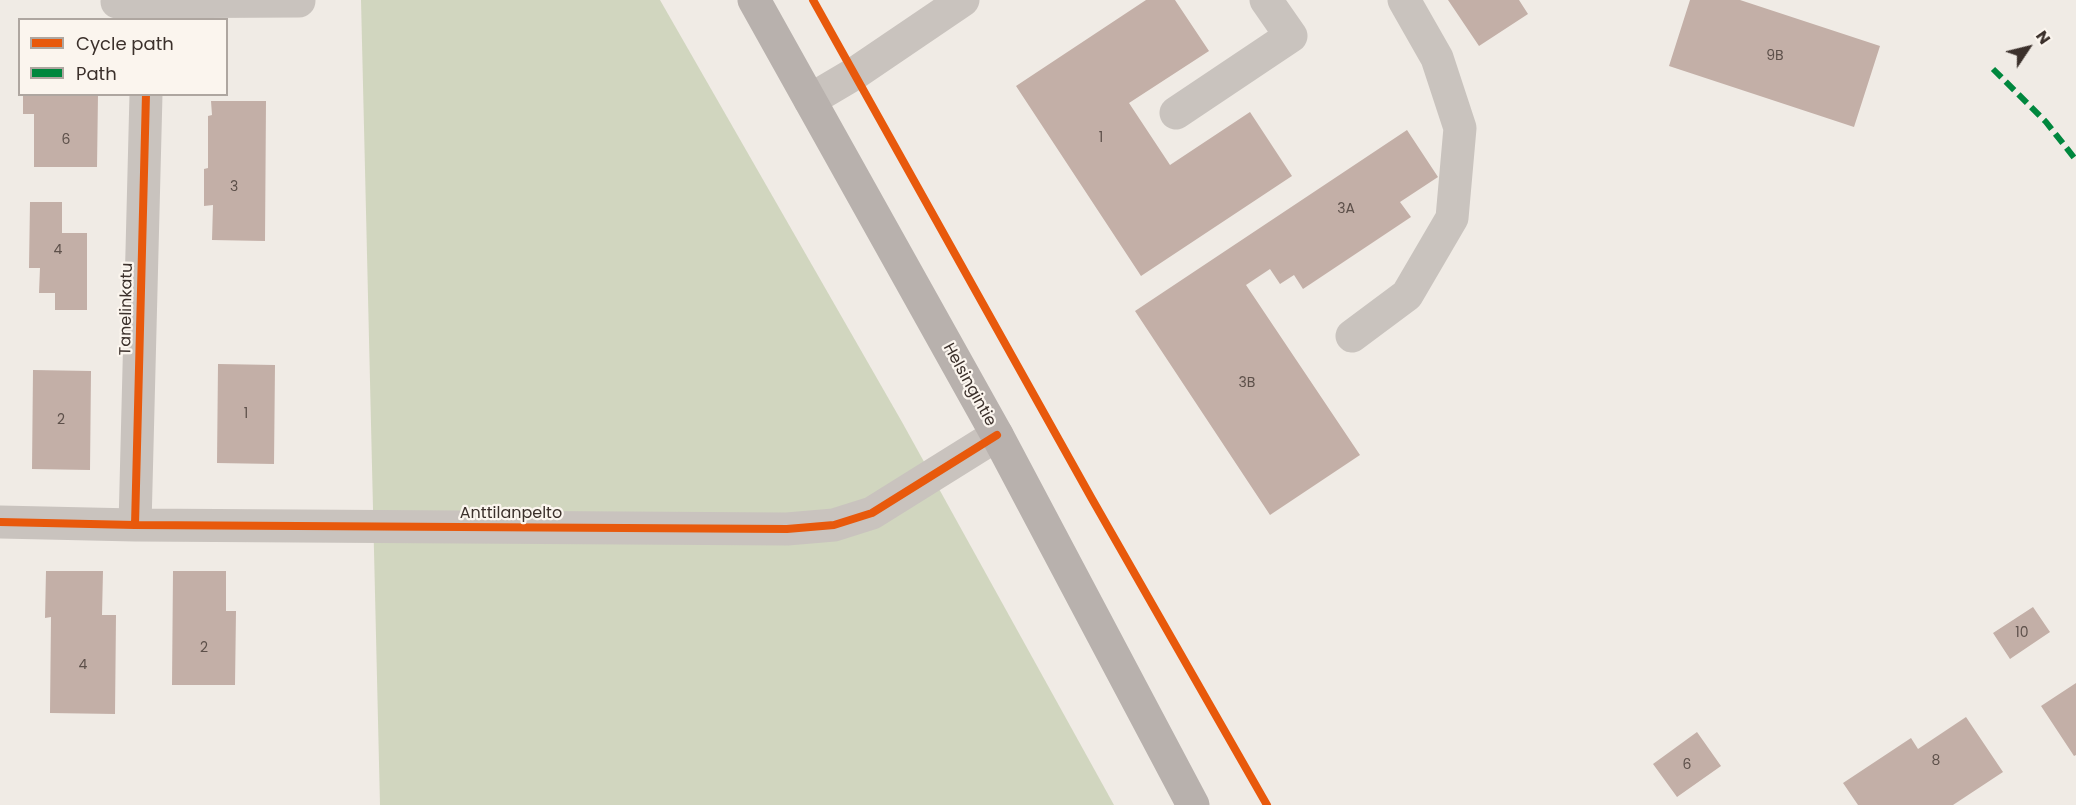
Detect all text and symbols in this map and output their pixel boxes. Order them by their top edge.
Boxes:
legend [18,18,228,96]
north arrow [1998,18,2058,78]
text: N [2030,26,2056,49]
text: Cycle path [76,31,174,56]
house number: 9B [1766,48,1784,64]
text: Path [76,61,117,86]
house number: 1 [1099,130,1103,146]
house number: 6 [62,132,70,148]
house number: 3 [230,179,238,195]
house number: 3A [1337,201,1355,217]
house number: 4 [54,242,62,258]
street label: Tanelinkatu [117,262,137,356]
street label: Helsingintie [938,340,1000,430]
house number: 3B [1239,375,1255,391]
house number: 1 [244,406,248,422]
house number: 2 [57,412,65,428]
street label: Anttilanpelto [460,504,562,524]
house number: 10 [2015,625,2029,641]
house number: 2 [200,640,208,656]
house number: 4 [79,657,87,673]
house number: 8 [1932,753,1940,769]
house number: 6 [1683,757,1691,773]

